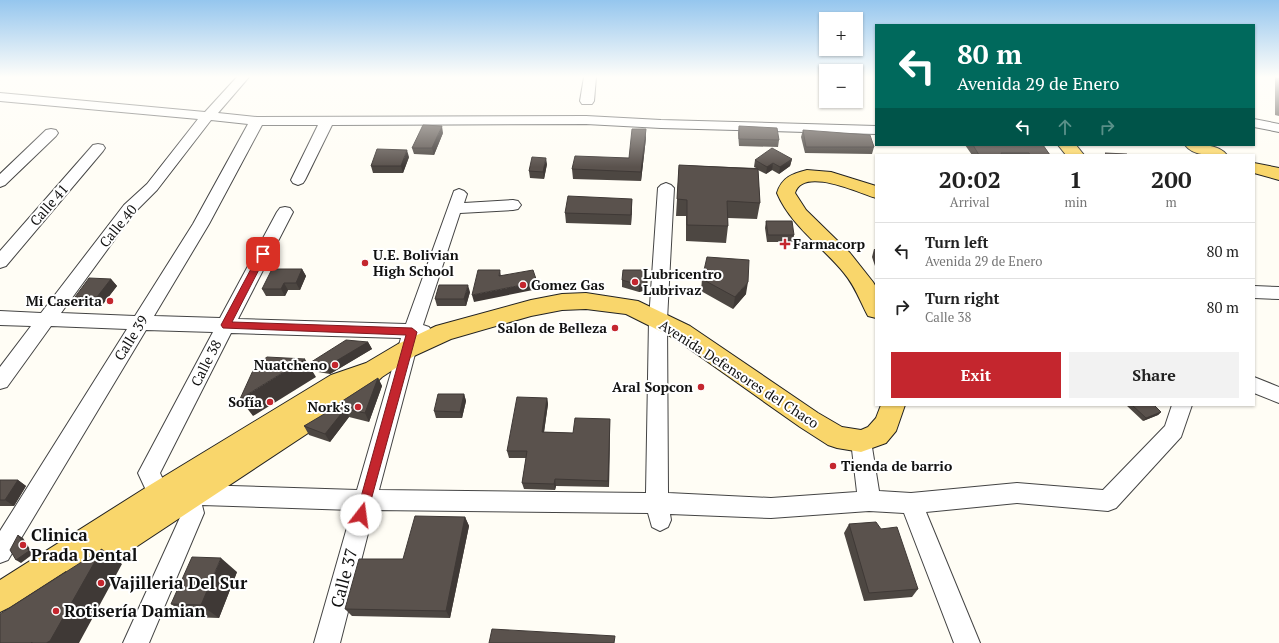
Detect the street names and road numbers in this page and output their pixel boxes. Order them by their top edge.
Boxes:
street label: Calle 41 [25,180,72,230]
street label: Calle 40 [95,200,141,251]
street label: Calle 39 [109,312,152,364]
street label: Avenida Defensores del Chaco [656,315,823,432]
street label: Calle 38 [186,336,225,389]
street label: Calle 37 [325,546,362,610]

